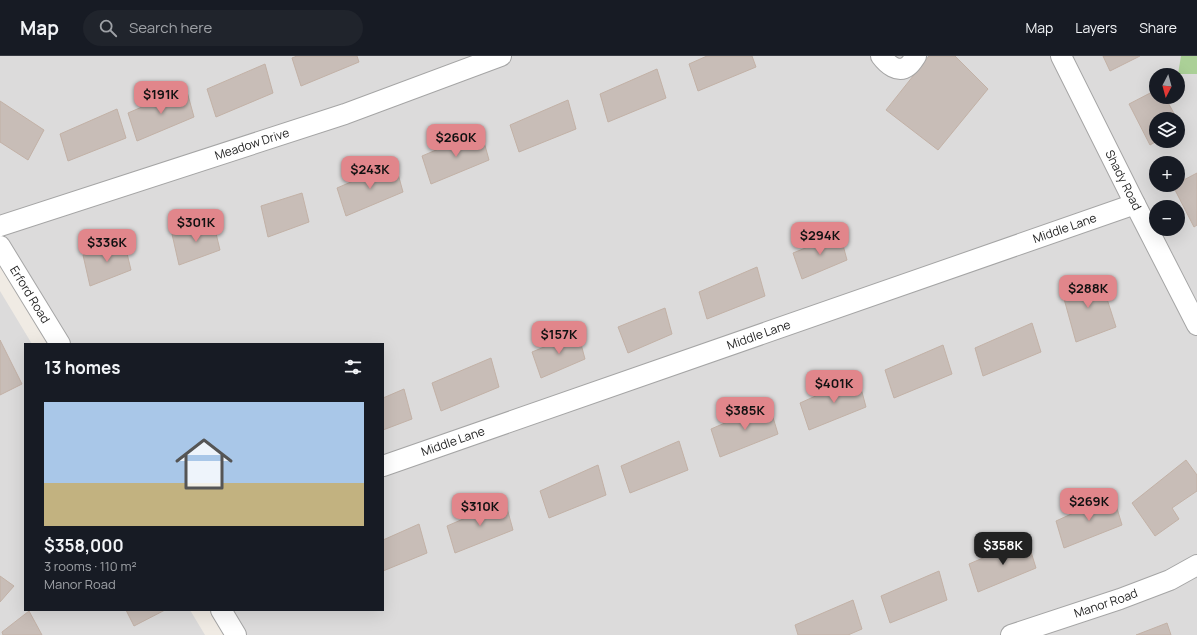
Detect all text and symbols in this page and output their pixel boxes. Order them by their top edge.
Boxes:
search box [83,10,363,46]
text: Map [20,15,59,41]
icon: search [97,17,119,39]
text: Search here [129,17,212,38]
text: Map [1025,18,1053,37]
text: Layers [1075,18,1117,37]
text: Share [1139,18,1177,37]
north arrow [1149,68,1185,104]
map controls [1149,68,1185,236]
pin: $191K [133,81,189,115]
text: $191K [143,85,179,103]
button: layers [1149,112,1185,148]
street label: Meadow Drive [212,124,291,164]
pin: $260K [428,124,484,158]
text: $260K [436,128,476,146]
street label: Shady Road [1101,147,1146,213]
pin: $243K [342,156,398,190]
button: + [1149,156,1185,192]
text: $243K [350,160,390,178]
button: − [1149,200,1185,236]
pin: $301K [168,209,224,243]
street label: Middle Lane [1031,209,1099,247]
text: $301K [177,213,215,231]
pin: $294K [792,222,848,256]
text: $294K [800,226,840,244]
pin: $336K [79,229,135,263]
text: $336K [87,233,127,251]
street label: Erford Road [6,262,54,326]
pin: $288K [1060,275,1116,309]
text: $288K [1068,279,1108,297]
street label: Middle Lane [725,316,793,354]
pin: $157K [531,321,587,355]
text: $157K [541,325,577,343]
text: 13 homes [44,356,120,379]
icon: filters [342,356,364,378]
pin: $401K [806,370,862,404]
text: $401K [815,374,853,392]
pin: $385K [717,397,773,431]
text: $385K [725,401,765,419]
street label: Middle Lane [419,422,487,460]
icon: home [168,428,240,500]
pin: $269K [1061,488,1117,522]
text: $269K [1069,492,1109,510]
pin: $310K [452,493,508,527]
text: $310K [461,497,499,515]
pin: $358K [975,532,1031,566]
text: $358,000 [44,534,124,557]
text: $358K [983,536,1023,554]
text: 3 rooms · 110 m² [44,557,137,575]
text: Manor Road [44,575,116,593]
street label: Manor Road [1072,584,1140,622]

